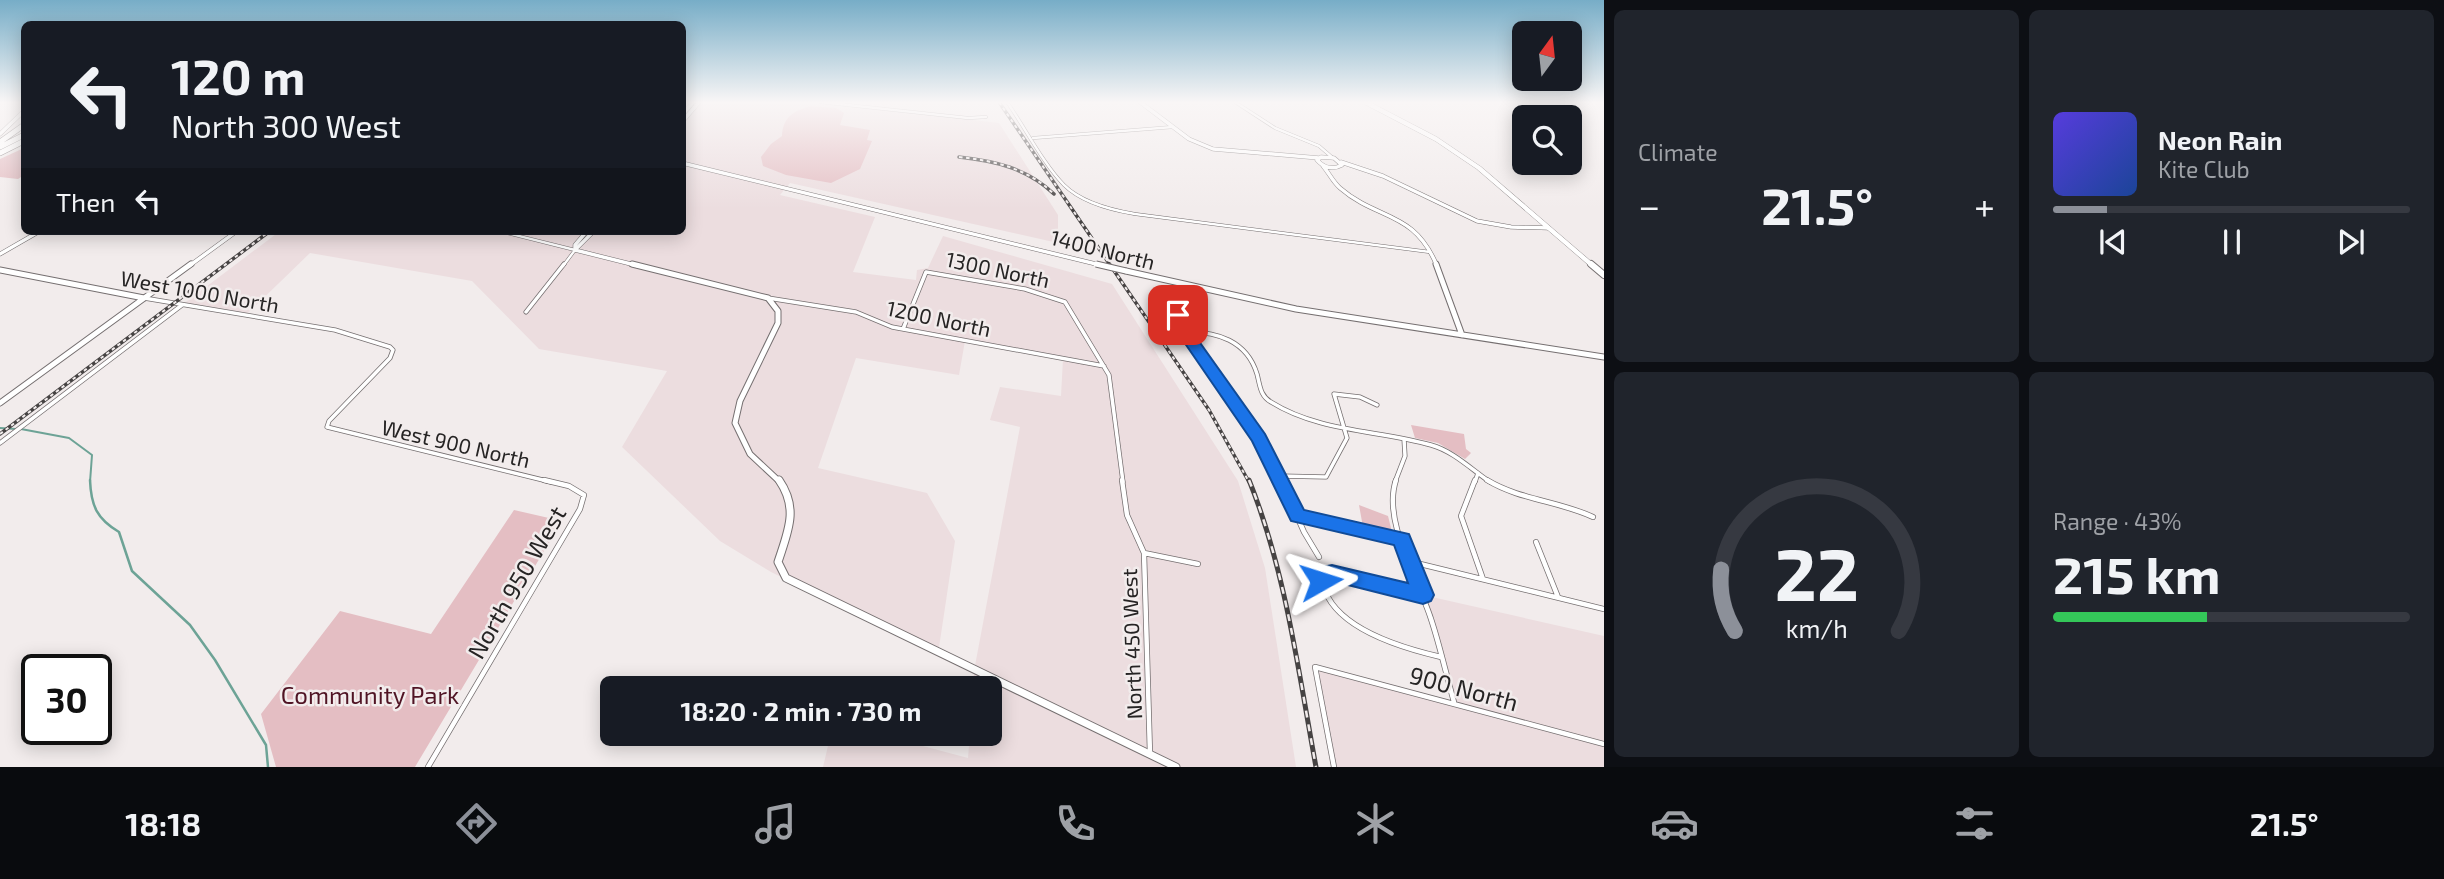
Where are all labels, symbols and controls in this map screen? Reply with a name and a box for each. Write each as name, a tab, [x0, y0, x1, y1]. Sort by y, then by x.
north arrow	[1512, 21, 1582, 91]
map controls	[1512, 21, 1582, 175]
text: 120 m	[171, 46, 305, 105]
icon: left	[56, 49, 147, 140]
button: search	[1512, 105, 1582, 175]
text: North 300 West	[171, 106, 401, 144]
text: Neon Rain	[2158, 124, 2282, 155]
text: Climate	[1638, 138, 1718, 166]
text: Kite Club	[2158, 155, 2250, 183]
text: 21.5°	[1761, 173, 1873, 235]
icon: left	[129, 182, 167, 220]
text: −	[1638, 182, 1660, 228]
text: +	[1974, 182, 1995, 228]
text: Then	[56, 186, 115, 217]
icon: previous	[2094, 223, 2132, 261]
icon: pause	[2213, 223, 2251, 261]
icon: next	[2332, 223, 2370, 261]
street label: 1400 North	[1048, 224, 1158, 274]
street label: 1300 North	[944, 246, 1052, 292]
street label: West 1000 North	[119, 265, 281, 317]
pin	[1148, 285, 1208, 345]
street label: 1200 North	[885, 295, 993, 341]
icon: arrive	[1159, 296, 1197, 334]
street label: West 900 North	[379, 414, 533, 472]
street label: North 950 West	[461, 501, 571, 663]
text: Range · 43%	[2053, 507, 2181, 535]
text: 22	[1774, 528, 1859, 616]
text: 215 km	[2053, 542, 2221, 604]
position arrow	[1284, 544, 1358, 618]
street label: North 450 West	[1116, 568, 1146, 720]
text: km/h	[1785, 612, 1848, 642]
speed limit sign: 30	[21, 654, 112, 745]
street label: 900 North	[1406, 660, 1522, 716]
park label: Community Park	[281, 680, 459, 709]
text: 18:20 · 2 min · 730 m	[681, 695, 921, 726]
icon: directions	[452, 799, 501, 848]
icon: music	[751, 799, 800, 848]
icon: phone	[1051, 799, 1100, 848]
icon: climate	[1351, 799, 1400, 848]
icon: car	[1650, 799, 1699, 848]
icon: filters	[1950, 799, 1999, 848]
text: 18:18	[125, 804, 201, 842]
text: 21.5°	[2250, 804, 2319, 842]

